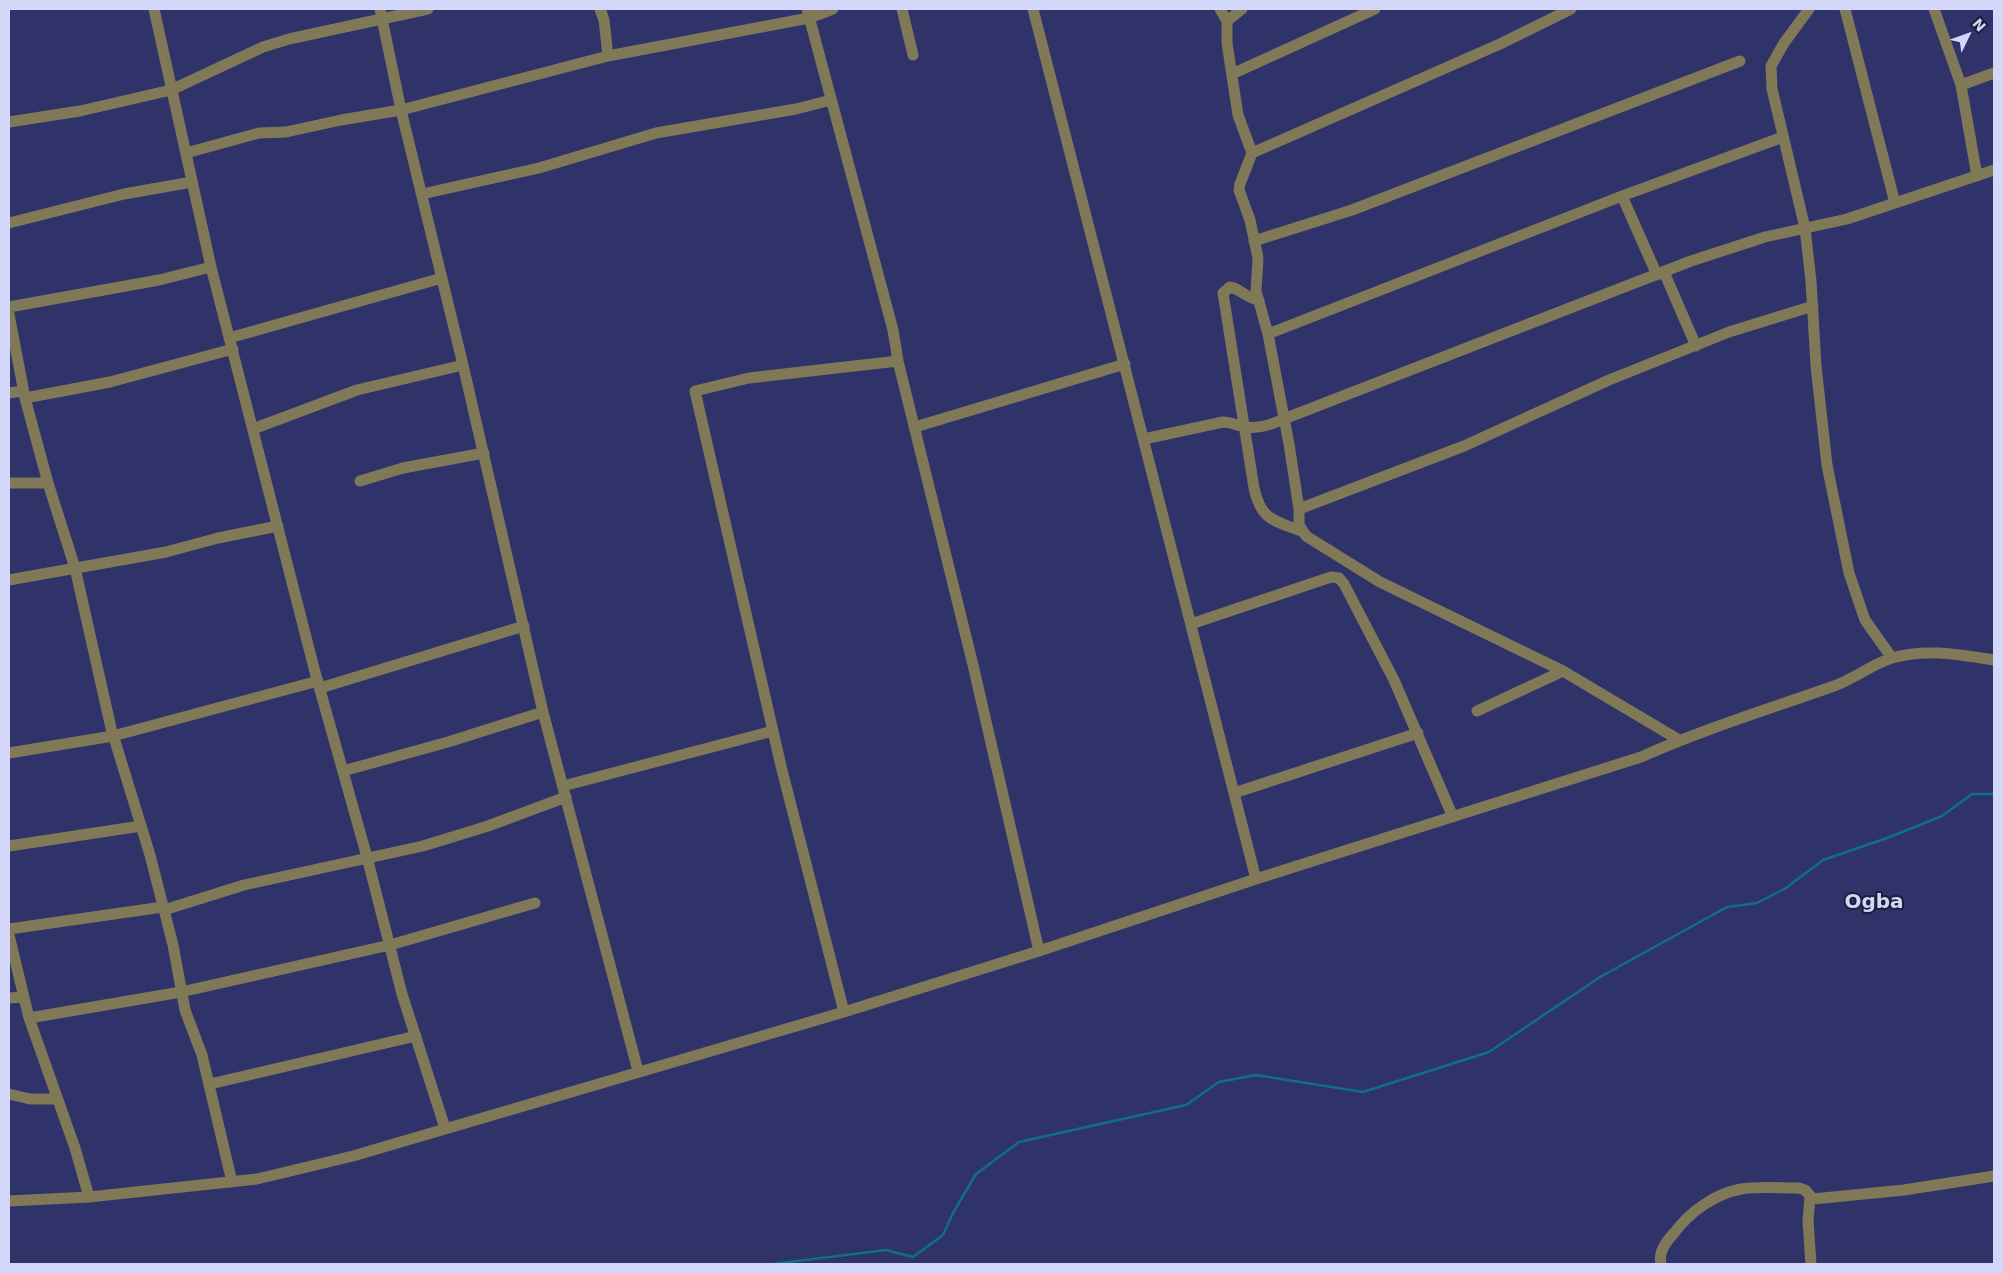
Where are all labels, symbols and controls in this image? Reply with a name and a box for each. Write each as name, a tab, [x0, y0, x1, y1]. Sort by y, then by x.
north arrow	[1943, 10, 1993, 60]
text: N	[1969, 15, 1989, 35]
district label: Ogba	[1844, 891, 1904, 915]

